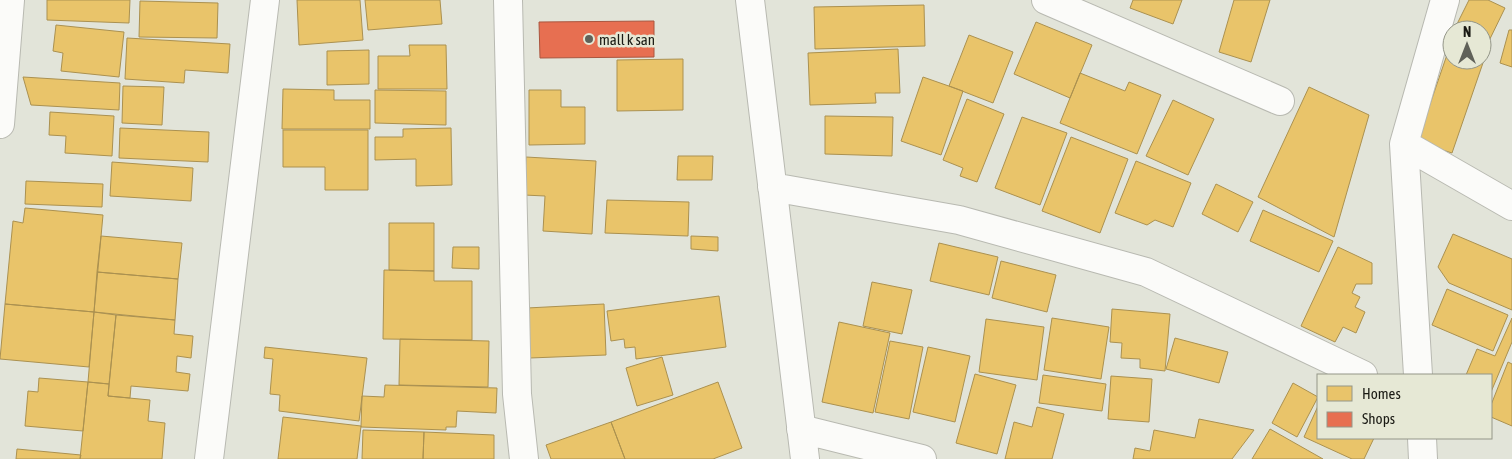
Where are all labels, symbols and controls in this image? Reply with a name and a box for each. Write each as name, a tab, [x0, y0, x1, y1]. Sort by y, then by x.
north arrow	[1442, 20, 1492, 70]
text: N	[1463, 24, 1471, 40]
place label: mall k san	[599, 31, 655, 48]
marker: mall k san	[583, 33, 595, 45]
legend	[1317, 374, 1492, 439]
text: Homes	[1362, 385, 1401, 402]
text: Shops	[1362, 410, 1395, 427]

